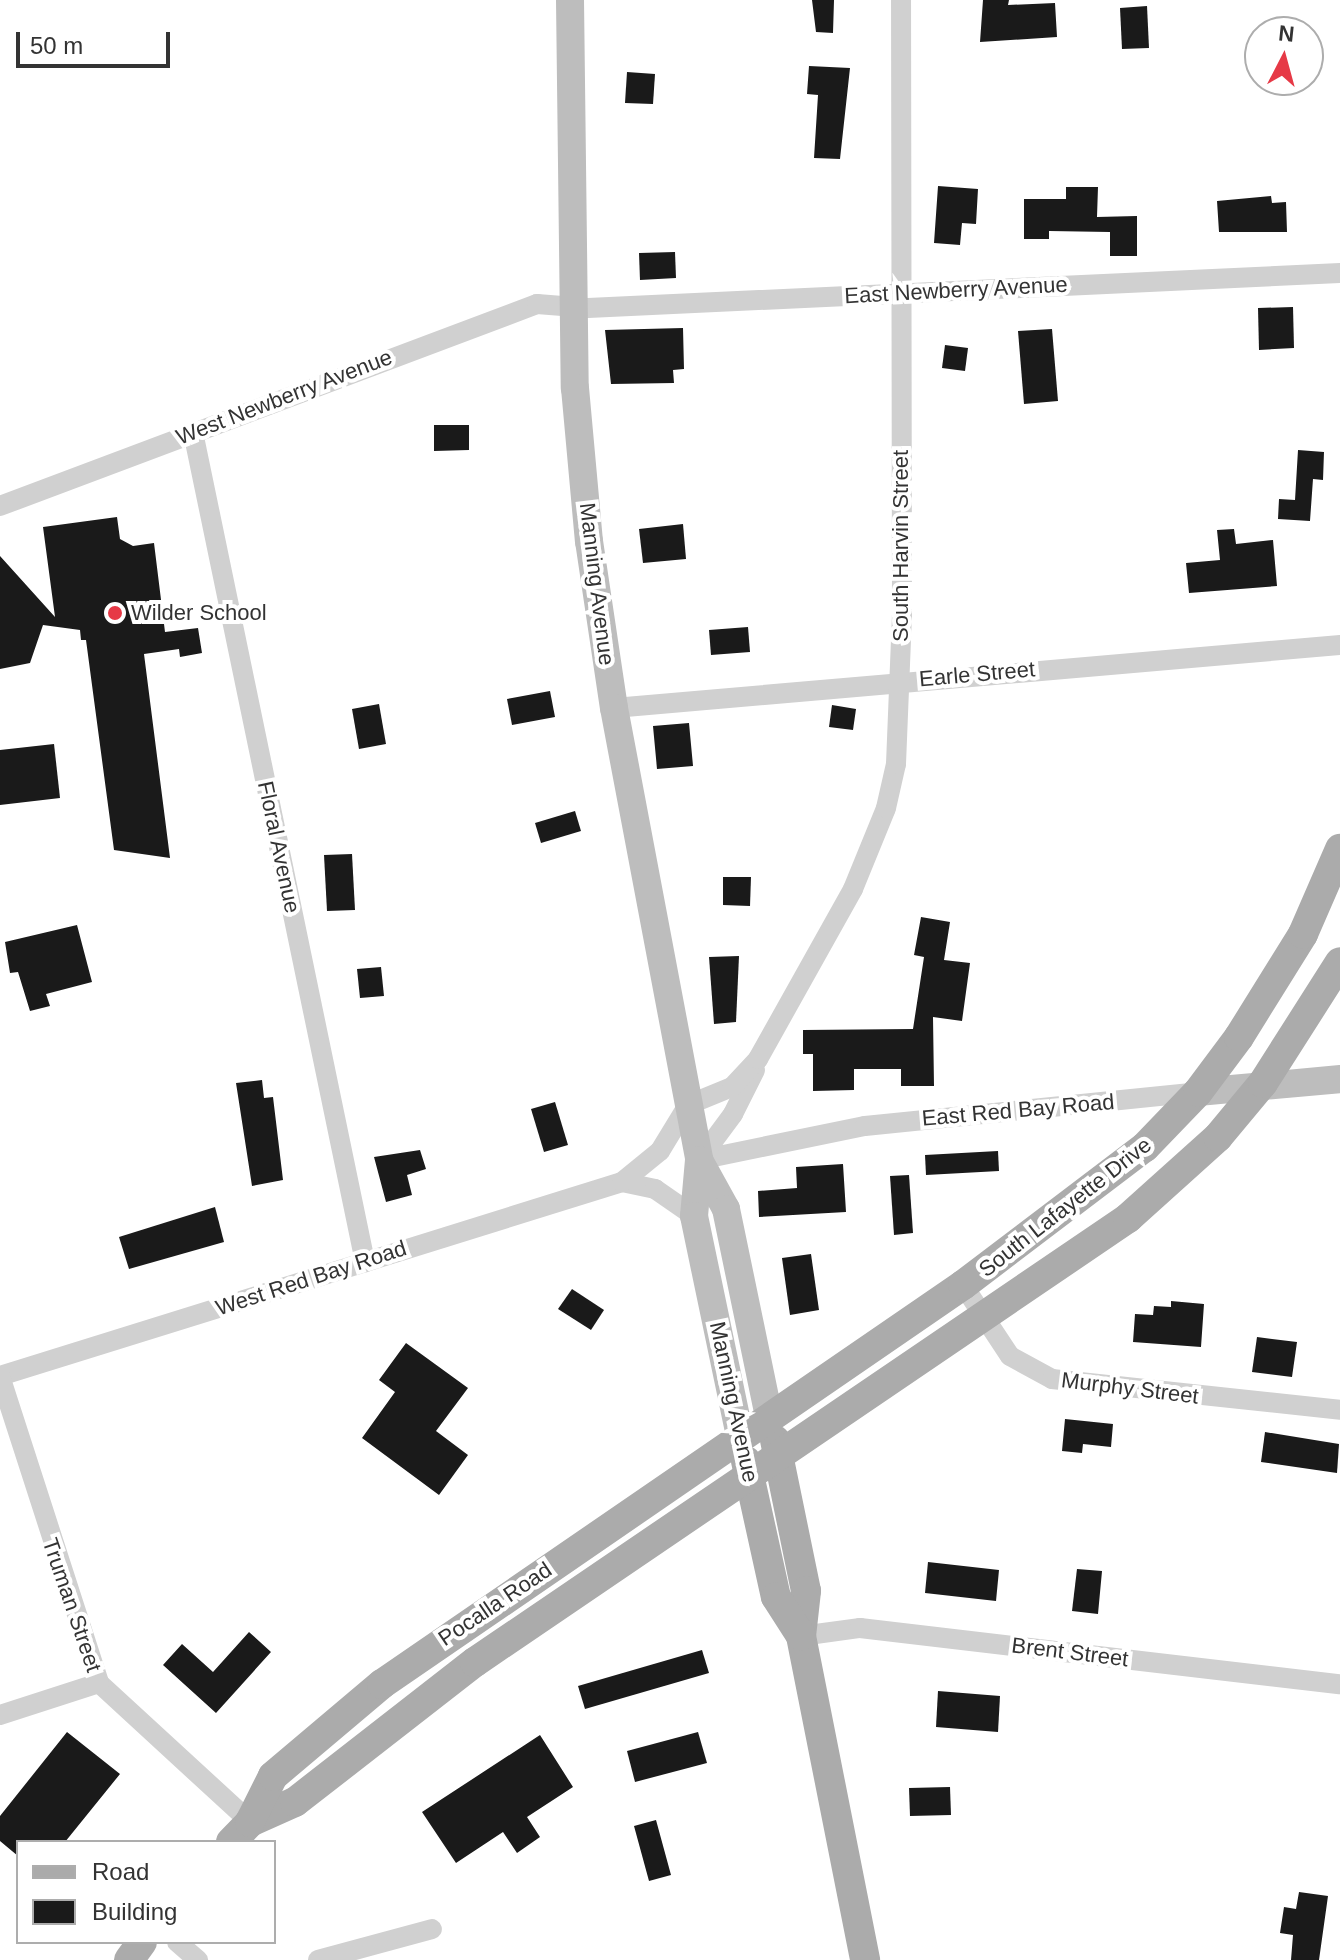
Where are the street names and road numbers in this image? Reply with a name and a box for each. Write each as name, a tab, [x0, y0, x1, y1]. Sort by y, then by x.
street label: East Newberry Avenue	[843, 271, 1069, 309]
street label: West Newberry Avenue	[172, 343, 396, 451]
street label: South Harvin Street	[888, 450, 914, 642]
street label: Manning Avenue	[574, 501, 620, 667]
street label: Earle Street	[918, 656, 1036, 692]
street label: Floral Avenue	[252, 778, 306, 916]
street label: East Red Bay Road	[921, 1088, 1115, 1132]
street label: South Lafayette Drive	[974, 1131, 1156, 1283]
street label: West Red Bay Road	[212, 1235, 410, 1321]
street label: Manning Avenue	[704, 1319, 764, 1485]
street label: Murphy Street	[1060, 1366, 1200, 1410]
street label: Truman Street	[37, 1535, 107, 1675]
street label: Pocalla Road	[433, 1556, 557, 1652]
street label: Brent Street	[1010, 1632, 1130, 1672]

